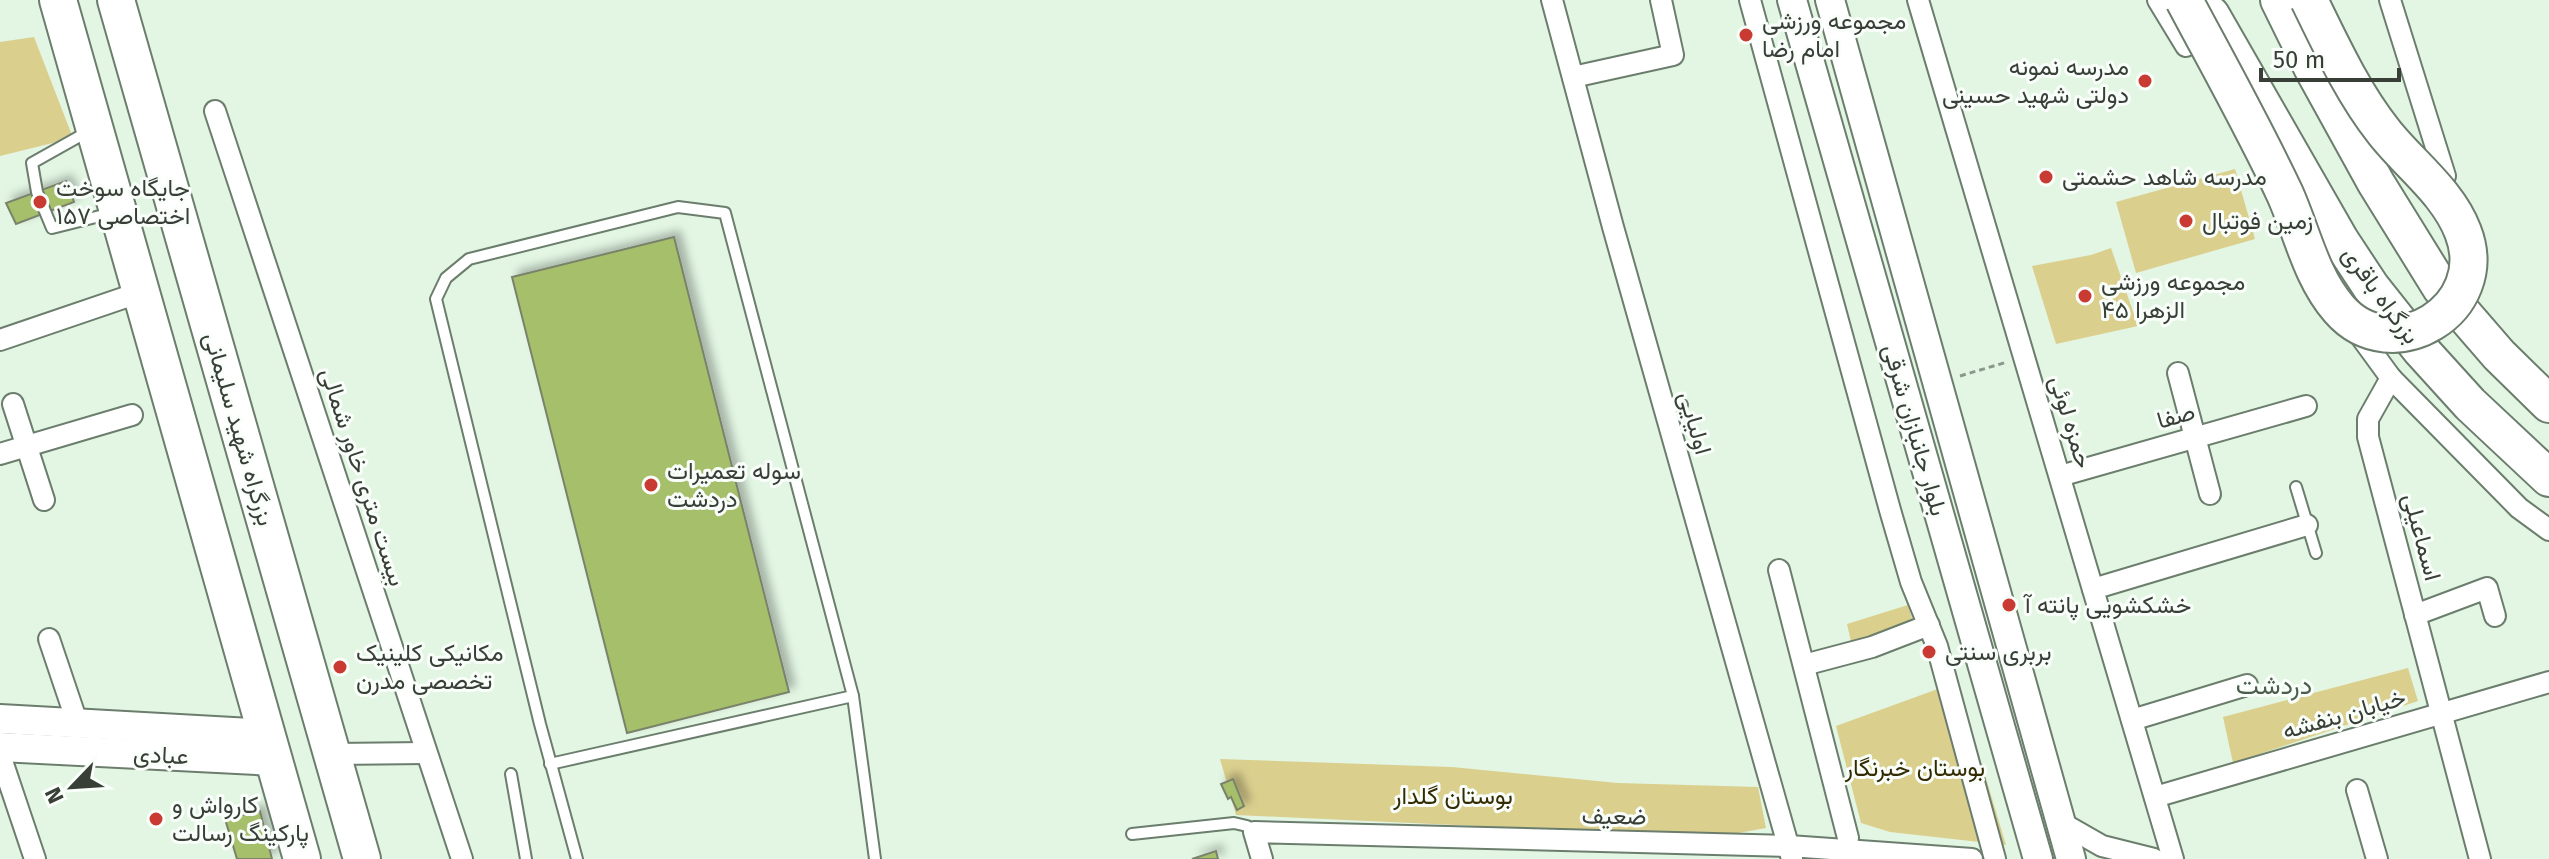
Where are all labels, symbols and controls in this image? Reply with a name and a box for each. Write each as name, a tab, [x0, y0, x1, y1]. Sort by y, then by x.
place label: مجموعه ورزشی امام رضا	[1762, 7, 1906, 65]
marker: مجموعه ورزشی امام رضا	[1737, 26, 1755, 44]
scale bar	[2261, 32, 2399, 82]
text: 50 m	[2273, 46, 2325, 74]
place label: مدرسه نمونه دولتی شهید حسینی	[1942, 53, 2129, 110]
marker: مدرسه نمونه دولتی شهید حسینی	[2136, 72, 2154, 90]
place label: مدرسه شاهد حشمتی	[2062, 163, 2267, 192]
marker: مدرسه شاهد حشمتی	[2037, 168, 2055, 186]
place label: جایگاه سوخت اختصاصی ۱۵۷	[56, 174, 190, 230]
marker: جایگاه سوخت اختصاصی ۱۵۷	[31, 193, 49, 211]
place label: زمین فوتبال	[2202, 207, 2313, 236]
marker: زمین فوتبال	[2177, 212, 2195, 230]
street label: بزرگراه باقری	[2335, 241, 2426, 350]
place label: مجموعه ورزشی الزهرا ۴۵	[2101, 268, 2245, 325]
marker: مجموعه ورزشی الزهرا ۴۵	[2076, 287, 2094, 305]
street label: بزرگراه شهید سلیمانی	[197, 329, 280, 529]
street label: بلوار جانبازان شرقی	[1876, 341, 1953, 519]
street label: بیست متری خاور شمالی	[314, 364, 412, 590]
street label: حمزه لوئی	[2043, 372, 2098, 472]
street label: اولیایی	[1672, 388, 1717, 458]
street label: صفا	[2154, 397, 2198, 435]
place label: سوله تعمیرات دردشت	[667, 457, 801, 514]
marker: سوله تعمیرات دردشت	[642, 476, 660, 494]
street label: اسماعیلی	[2397, 490, 2447, 584]
place label: خشکشویی پانته آ	[2023, 591, 2191, 621]
marker: خشکشویی پانته آ	[2000, 596, 2018, 614]
place label: بربری سنتی	[1945, 638, 2052, 667]
place label: مکانیکی کلینیک تخصصی مدرن	[356, 639, 503, 696]
marker: بربری سنتی	[1920, 643, 1938, 661]
marker: مکانیکی کلینیک تخصصی مدرن	[331, 658, 349, 676]
district label: دردشت	[2236, 670, 2312, 701]
street label: خیابان بنفشه	[2279, 683, 2409, 745]
street label: عبادی	[133, 740, 189, 770]
north arrow	[32, 747, 112, 827]
park label: بوستان خبرنگار	[1844, 754, 1985, 783]
park label: بوستان گلدار	[1392, 782, 1513, 811]
text: N	[39, 783, 70, 808]
place label: کارواش و پارکینگ رسالت	[172, 791, 309, 849]
street label: ضعیف	[1581, 801, 1647, 831]
marker: کارواش و پارکینگ رسالت	[147, 810, 165, 828]

